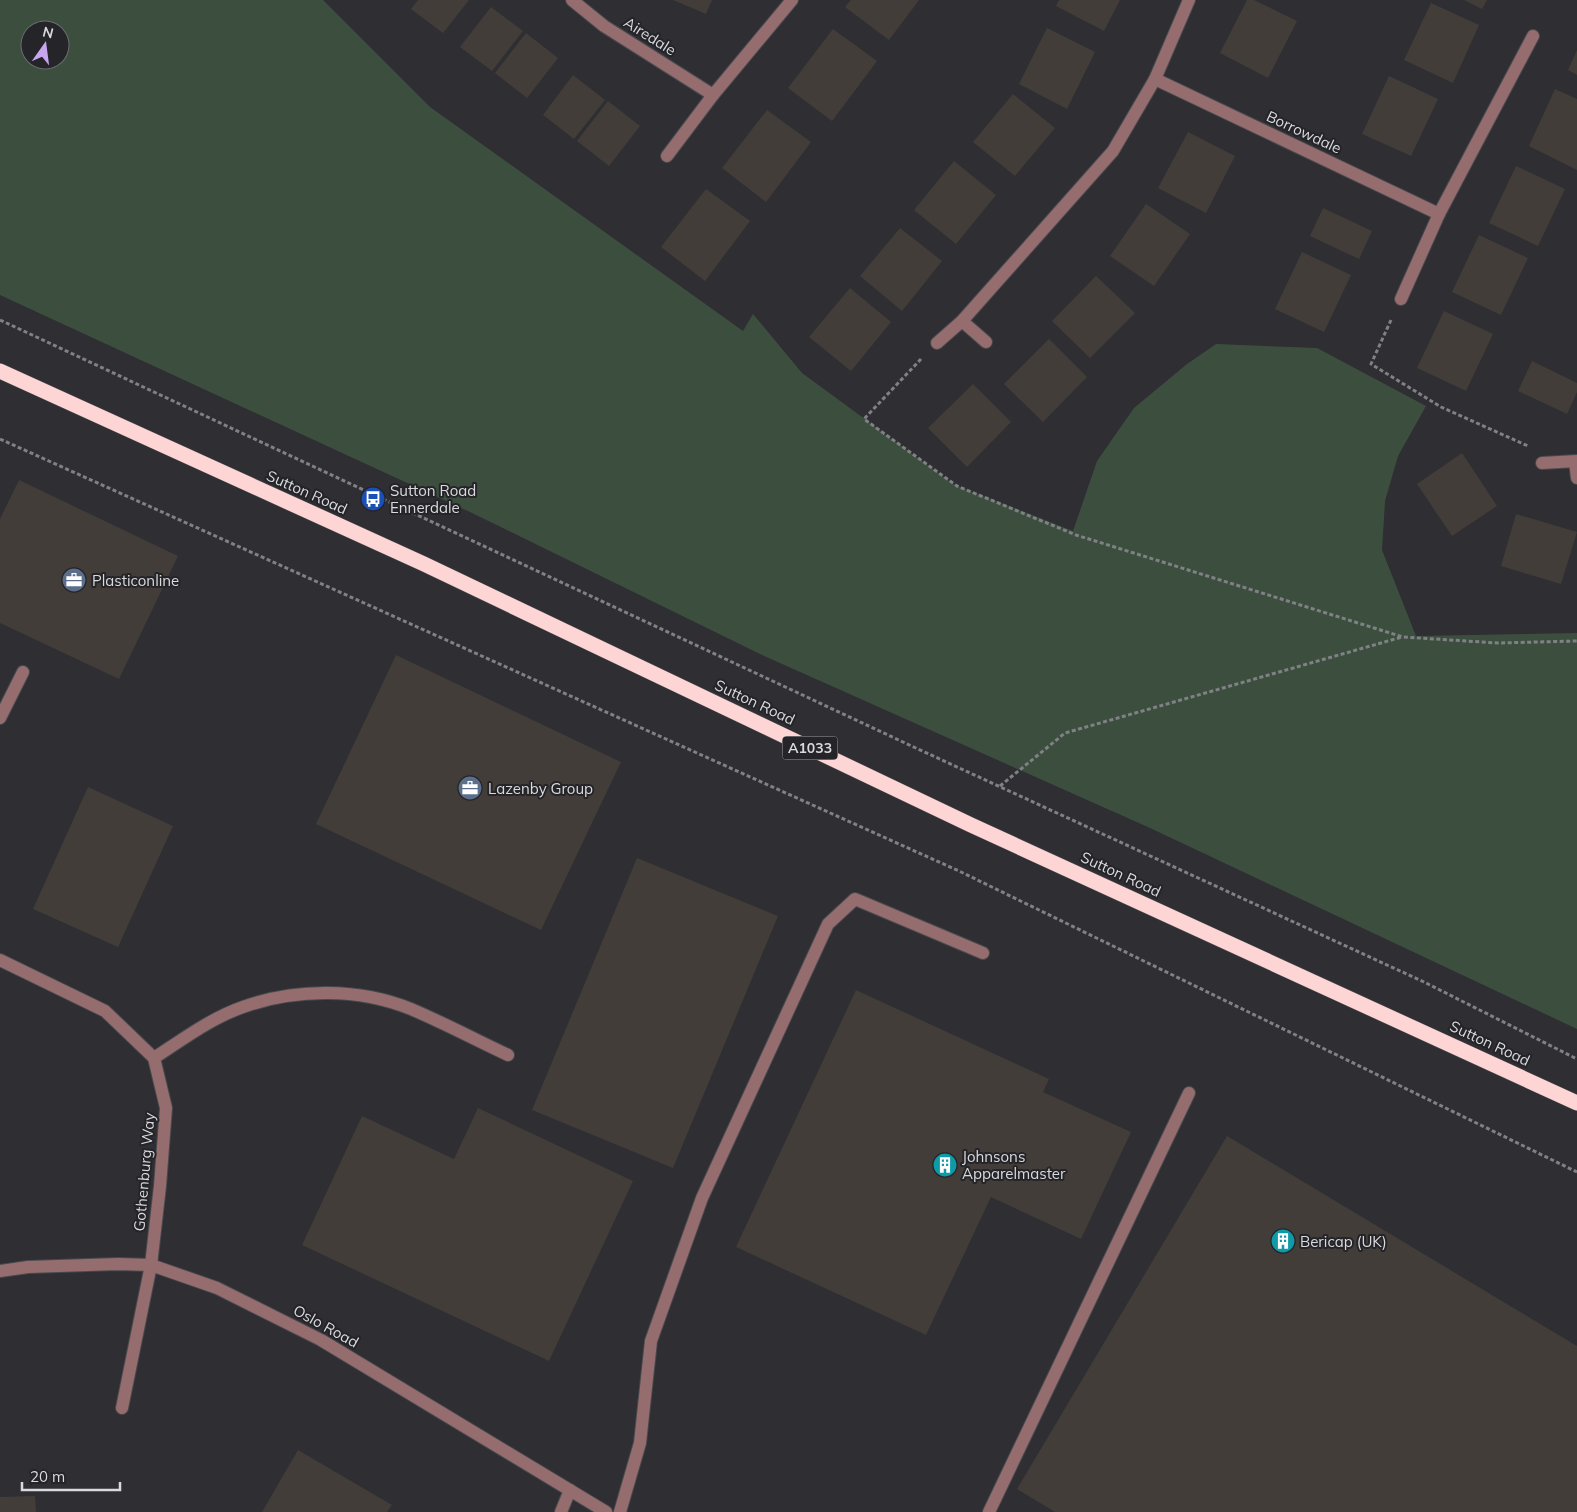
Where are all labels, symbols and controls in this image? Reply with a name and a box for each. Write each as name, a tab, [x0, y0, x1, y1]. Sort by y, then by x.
street label: Airedale	[620, 13, 680, 59]
north arrow	[20, 20, 70, 70]
text: N	[41, 22, 55, 42]
street label: Borrowdale	[1263, 106, 1345, 158]
street label: Sutton Road	[264, 466, 350, 518]
place label: Sutton Road Ennerdale	[390, 481, 476, 517]
bus stop icon: Sutton Road Ennerdale	[360, 486, 386, 512]
office icon: Plasticonline	[61, 567, 87, 593]
place label: Plasticonline	[92, 571, 179, 590]
street label: Sutton Road	[712, 675, 798, 729]
road number: A1033	[782, 736, 838, 760]
office icon: Lazenby Group	[457, 775, 483, 801]
place label: Lazenby Group	[488, 779, 593, 798]
street label: Sutton Road	[1078, 847, 1164, 901]
street label: Sutton Road	[1447, 1016, 1533, 1070]
street label: Gothenburg Way	[129, 1112, 159, 1232]
place label: Johnsons Apparelmaster	[962, 1147, 1066, 1183]
building icon: Johnsons Apparelmaster	[932, 1152, 958, 1178]
building icon: Bericap (UK)	[1270, 1228, 1296, 1254]
place label: Bericap (UK)	[1300, 1232, 1387, 1251]
street label: Oslo Road	[290, 1300, 362, 1352]
scale bar	[22, 1460, 120, 1492]
text: 20 m	[30, 1467, 65, 1486]

